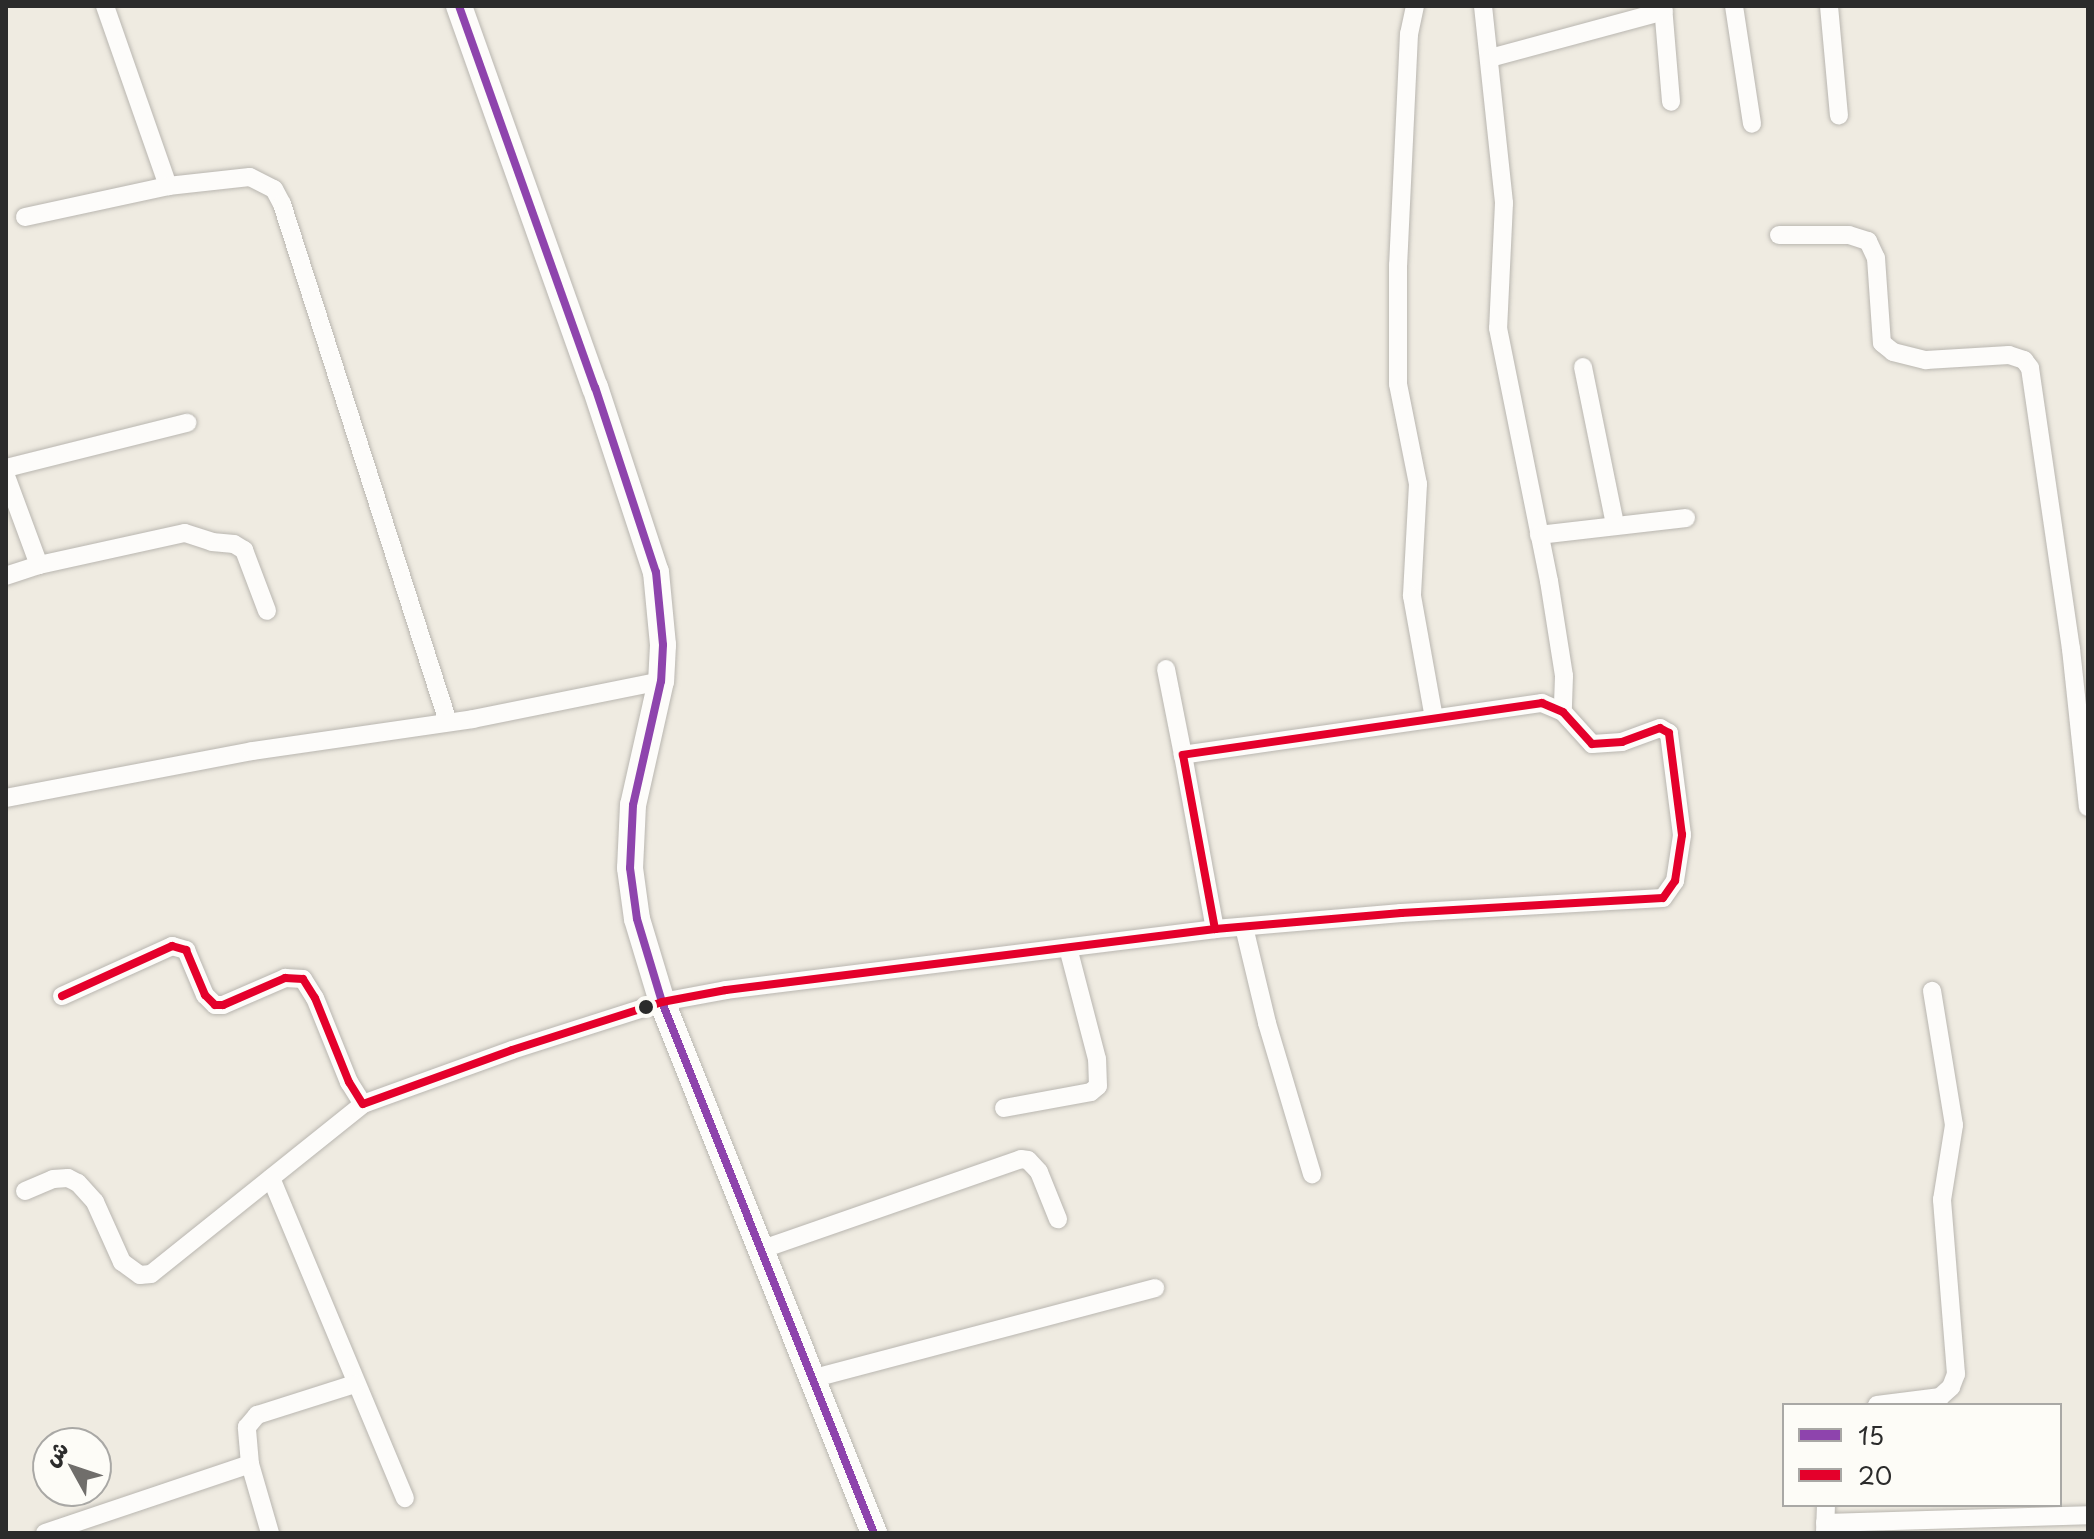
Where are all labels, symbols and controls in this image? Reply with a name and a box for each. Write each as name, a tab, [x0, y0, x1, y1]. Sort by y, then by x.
unlabelled marker	[638, 999, 654, 1015]
legend	[1782, 1403, 2062, 1507]
text: 15	[1858, 1417, 1884, 1453]
north arrow	[32, 1427, 112, 1507]
text: ش	[34, 1433, 75, 1472]
text: 20	[1858, 1457, 1892, 1493]

